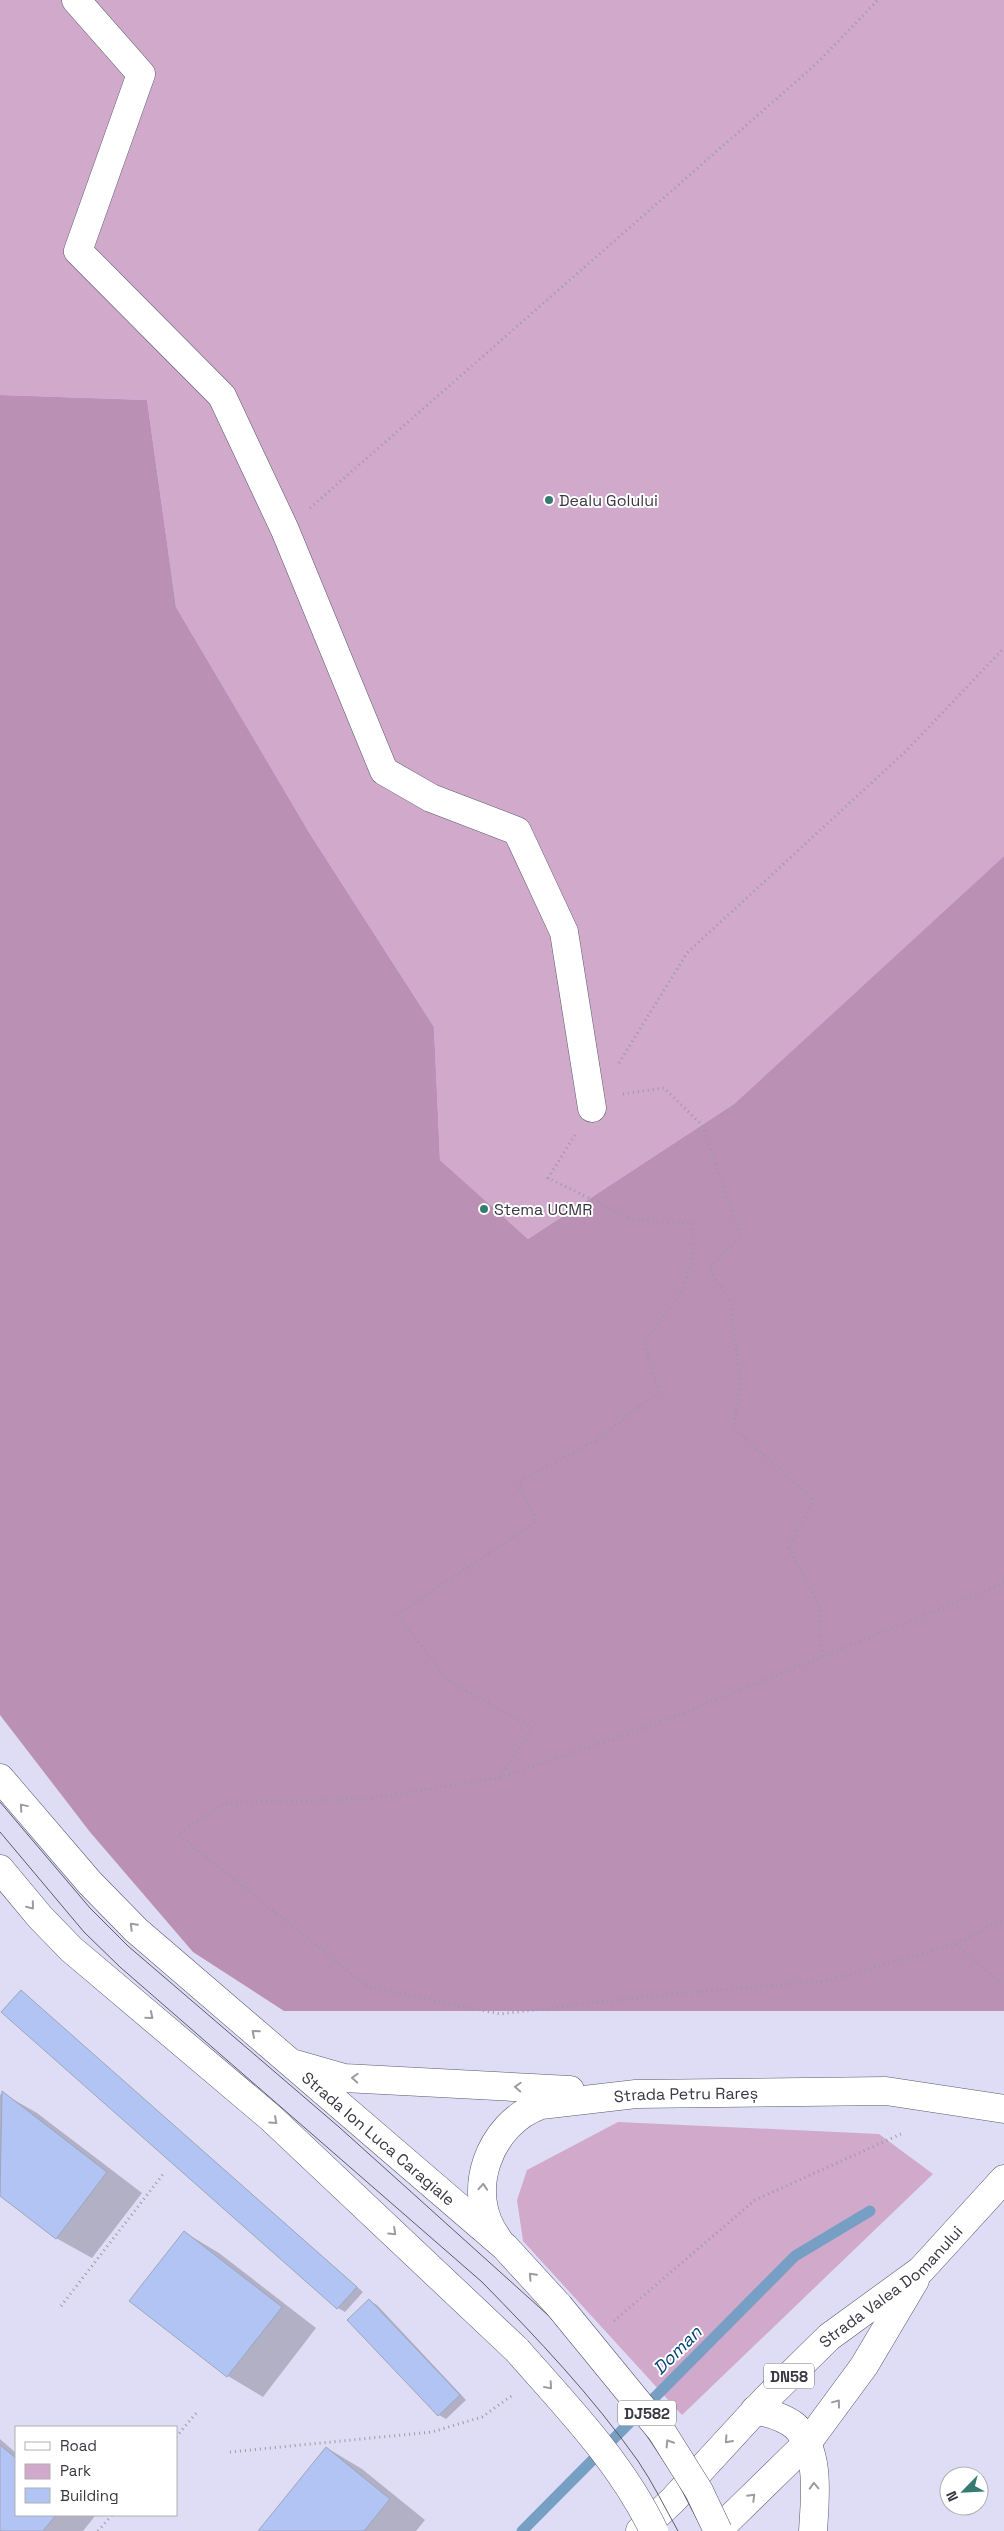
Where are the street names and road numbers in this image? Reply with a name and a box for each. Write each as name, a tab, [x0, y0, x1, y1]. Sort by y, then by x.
street label: Strada Ion Luca Caragiale	[298, 2067, 460, 2210]
street label: Strada Petru Rareș	[613, 2082, 758, 2107]
street label: Strada Valea Domanului	[814, 2221, 967, 2352]
road number: DN58	[764, 2364, 814, 2388]
road number: DJ582	[618, 2400, 676, 2426]

